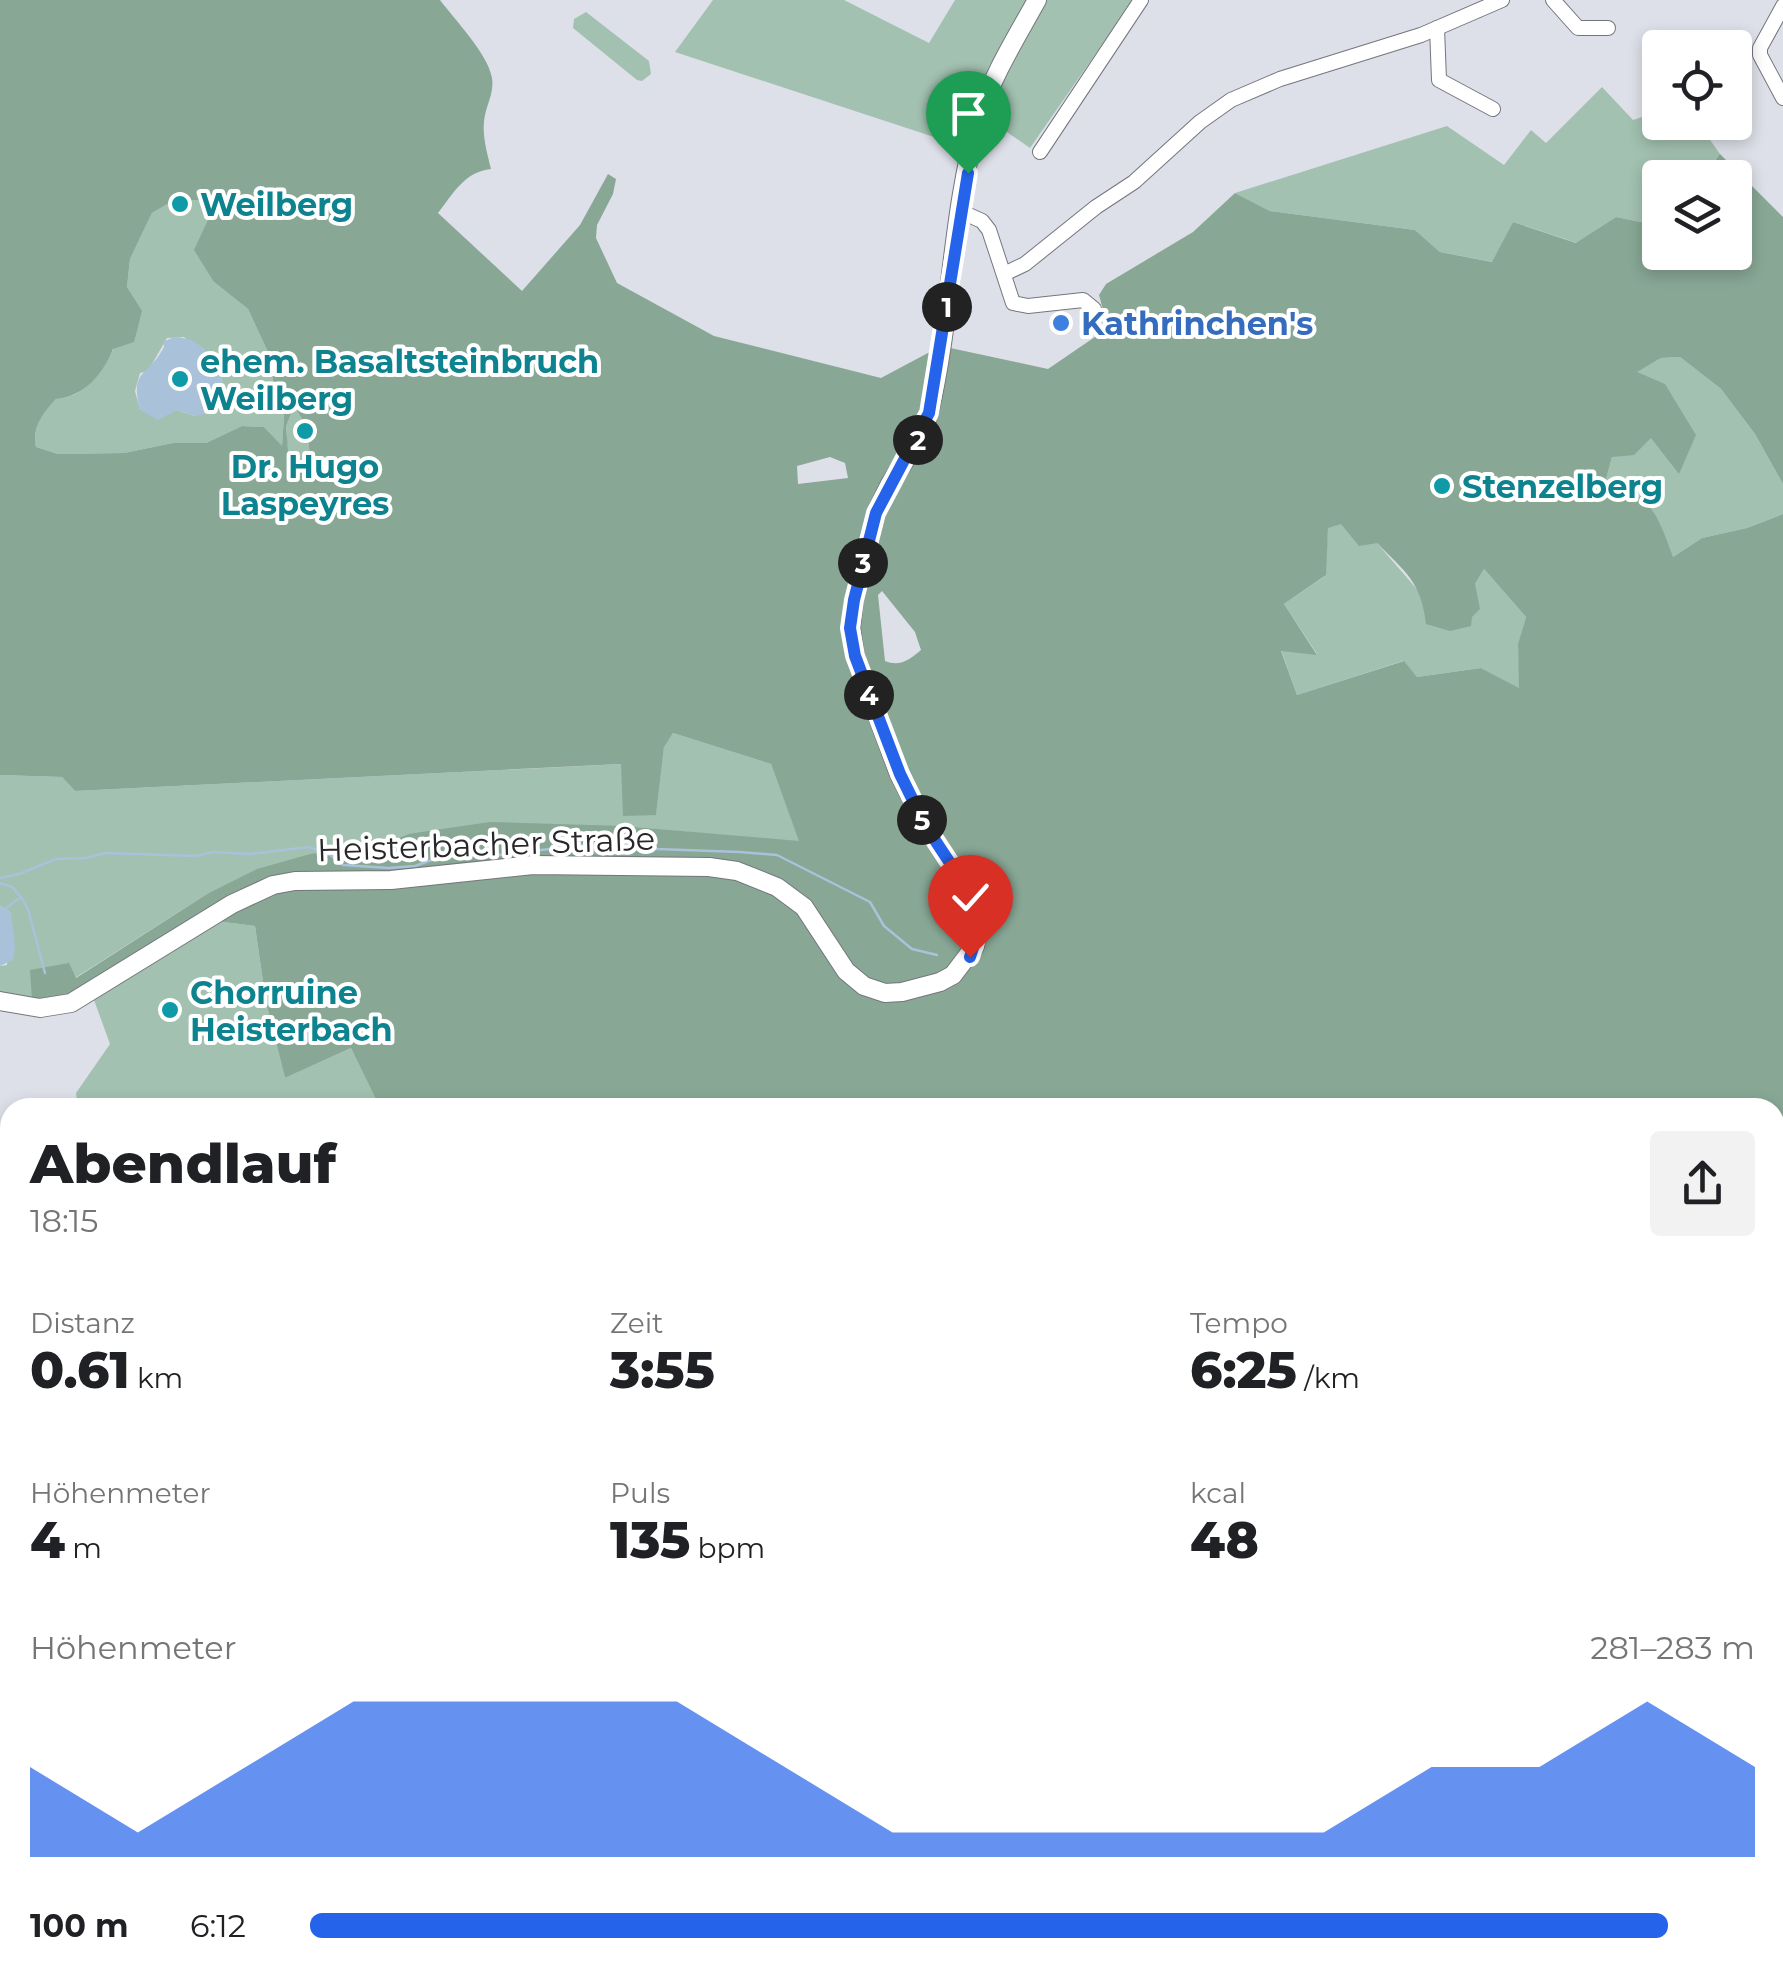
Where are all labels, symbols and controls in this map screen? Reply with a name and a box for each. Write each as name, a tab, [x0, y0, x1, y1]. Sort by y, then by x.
map controls	[1642, 30, 1752, 270]
button: locate	[1642, 30, 1752, 140]
pin	[926, 71, 1011, 174]
icon: arrive	[941, 86, 996, 141]
button: layers	[1642, 160, 1752, 270]
place label: Weilberg	[200, 185, 353, 224]
marker: Weilberg	[169, 193, 191, 215]
pin: 1	[922, 282, 972, 332]
text: 1	[942, 290, 952, 324]
place label: Kathrinchen's	[1081, 304, 1313, 343]
marker: Kathrinchen's	[1050, 312, 1072, 334]
place label: ehem. Basaltsteinbruch Weilberg	[200, 342, 599, 418]
marker: ehem. Basaltsteinbruch Weilberg	[169, 368, 191, 390]
pin: 2	[893, 415, 943, 465]
marker: Dr. Hugo Laspeyres	[294, 420, 316, 442]
text: 2	[910, 423, 926, 457]
place label: Dr. Hugo Laspeyres	[221, 447, 389, 523]
place label: Stenzelberg	[1462, 467, 1663, 506]
marker: Stenzelberg	[1431, 475, 1453, 497]
pin: 3	[838, 538, 888, 588]
text: 3	[855, 546, 871, 580]
pin: 4	[844, 670, 894, 720]
text: 4	[859, 678, 879, 712]
pin: 5	[897, 795, 947, 845]
text: 5	[914, 803, 930, 837]
street label: Heisterbacher Straße	[316, 819, 656, 869]
pin	[928, 855, 1013, 958]
icon: check	[943, 870, 998, 925]
place label: Chorruine Heisterbach	[190, 973, 393, 1049]
marker: Chorruine Heisterbach	[159, 999, 181, 1021]
text: Abendlauf	[30, 1130, 336, 1197]
button: share	[1650, 1131, 1755, 1236]
text: 18:15	[30, 1201, 98, 1240]
text: Distanz	[30, 1306, 135, 1340]
text: Zeit	[610, 1306, 663, 1340]
text: Tempo	[1190, 1306, 1288, 1340]
text: 0.61	[30, 1340, 130, 1401]
text: 3:55	[610, 1340, 715, 1401]
text: 6:25	[1190, 1340, 1297, 1401]
text: km	[130, 1361, 183, 1395]
text: /km	[1297, 1361, 1360, 1395]
text: Höhenmeter	[30, 1476, 211, 1510]
text: Puls	[610, 1476, 670, 1510]
text: kcal	[1190, 1476, 1246, 1510]
text: 4	[30, 1510, 65, 1571]
text: 135	[610, 1510, 690, 1571]
text: 48	[1190, 1510, 1259, 1571]
text: m	[65, 1531, 102, 1565]
text: bpm	[690, 1531, 765, 1565]
text: Höhenmeter	[30, 1628, 237, 1667]
text: 281–283 m	[1590, 1628, 1755, 1667]
text: 100 m	[30, 1906, 129, 1945]
text: 6:12	[190, 1906, 246, 1945]

